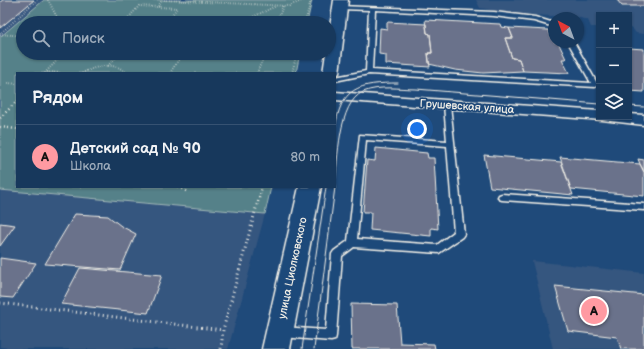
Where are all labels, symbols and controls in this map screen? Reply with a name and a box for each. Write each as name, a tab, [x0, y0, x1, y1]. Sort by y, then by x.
north arrow	[548, 12, 584, 48]
map controls	[596, 12, 632, 120]
button: +	[596, 12, 632, 48]
search box	[16, 16, 336, 60]
icon: search	[30, 27, 52, 49]
text: Поиск	[62, 29, 105, 48]
button: −	[596, 48, 632, 84]
button: layers	[596, 84, 632, 120]
text: Рядом	[32, 88, 83, 108]
street label: Грушевская улица	[419, 97, 515, 116]
your location	[407, 119, 427, 139]
text: Детский сад № 90	[70, 139, 201, 158]
text: A	[41, 149, 49, 165]
text: 80 m	[291, 149, 320, 165]
text: Школа	[70, 158, 111, 174]
street label: улица Циолковского	[275, 216, 310, 320]
pin: A	[581, 296, 607, 326]

